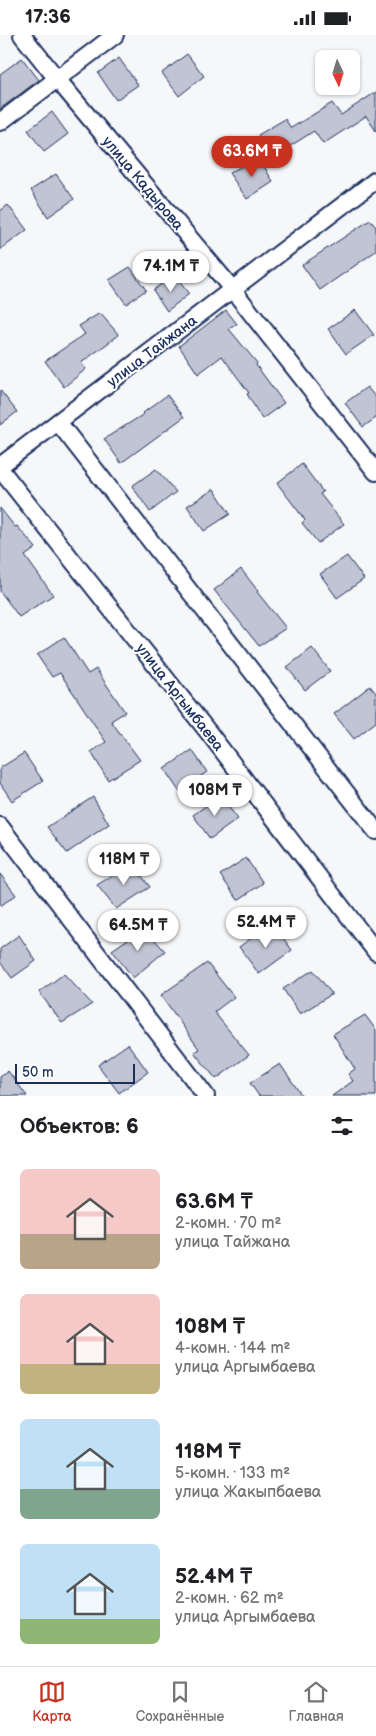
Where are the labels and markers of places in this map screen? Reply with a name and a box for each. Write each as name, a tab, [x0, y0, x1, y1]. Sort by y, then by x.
pin: 63.6M ₸	[206, 135, 298, 178]
pin: 74.1M ₸	[125, 251, 217, 293]
pin: 108M ₸	[174, 775, 256, 817]
pin: 118M ₸	[83, 843, 165, 886]
pin: 52.4M ₸	[220, 907, 312, 949]
pin: 64.5M ₸	[92, 909, 184, 952]

